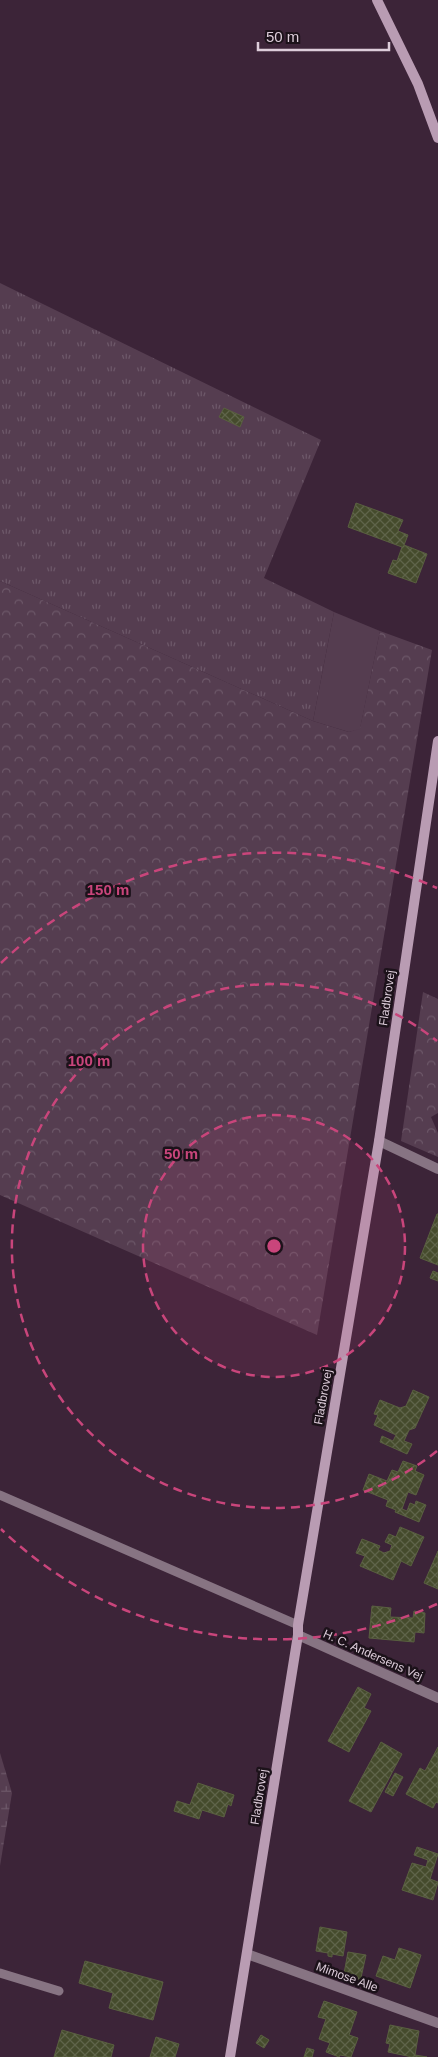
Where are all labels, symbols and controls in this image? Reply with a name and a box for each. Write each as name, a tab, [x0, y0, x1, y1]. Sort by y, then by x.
scale bar	[258, 20, 389, 52]
text: 50 m	[266, 28, 299, 45]
text: 150 m	[87, 881, 129, 898]
street label: Fladbrovej	[376, 969, 398, 1027]
text: 100 m	[68, 1052, 110, 1069]
text: 50 m	[164, 1145, 198, 1162]
centre of rings	[265, 1237, 283, 1255]
street label: Fladbrovej	[311, 1368, 335, 1426]
street label: H. C. Andersens Vej	[321, 1627, 425, 1683]
street label: Fladbrovej	[248, 1768, 270, 1826]
street label: Mimose Alle	[314, 1959, 380, 1995]

